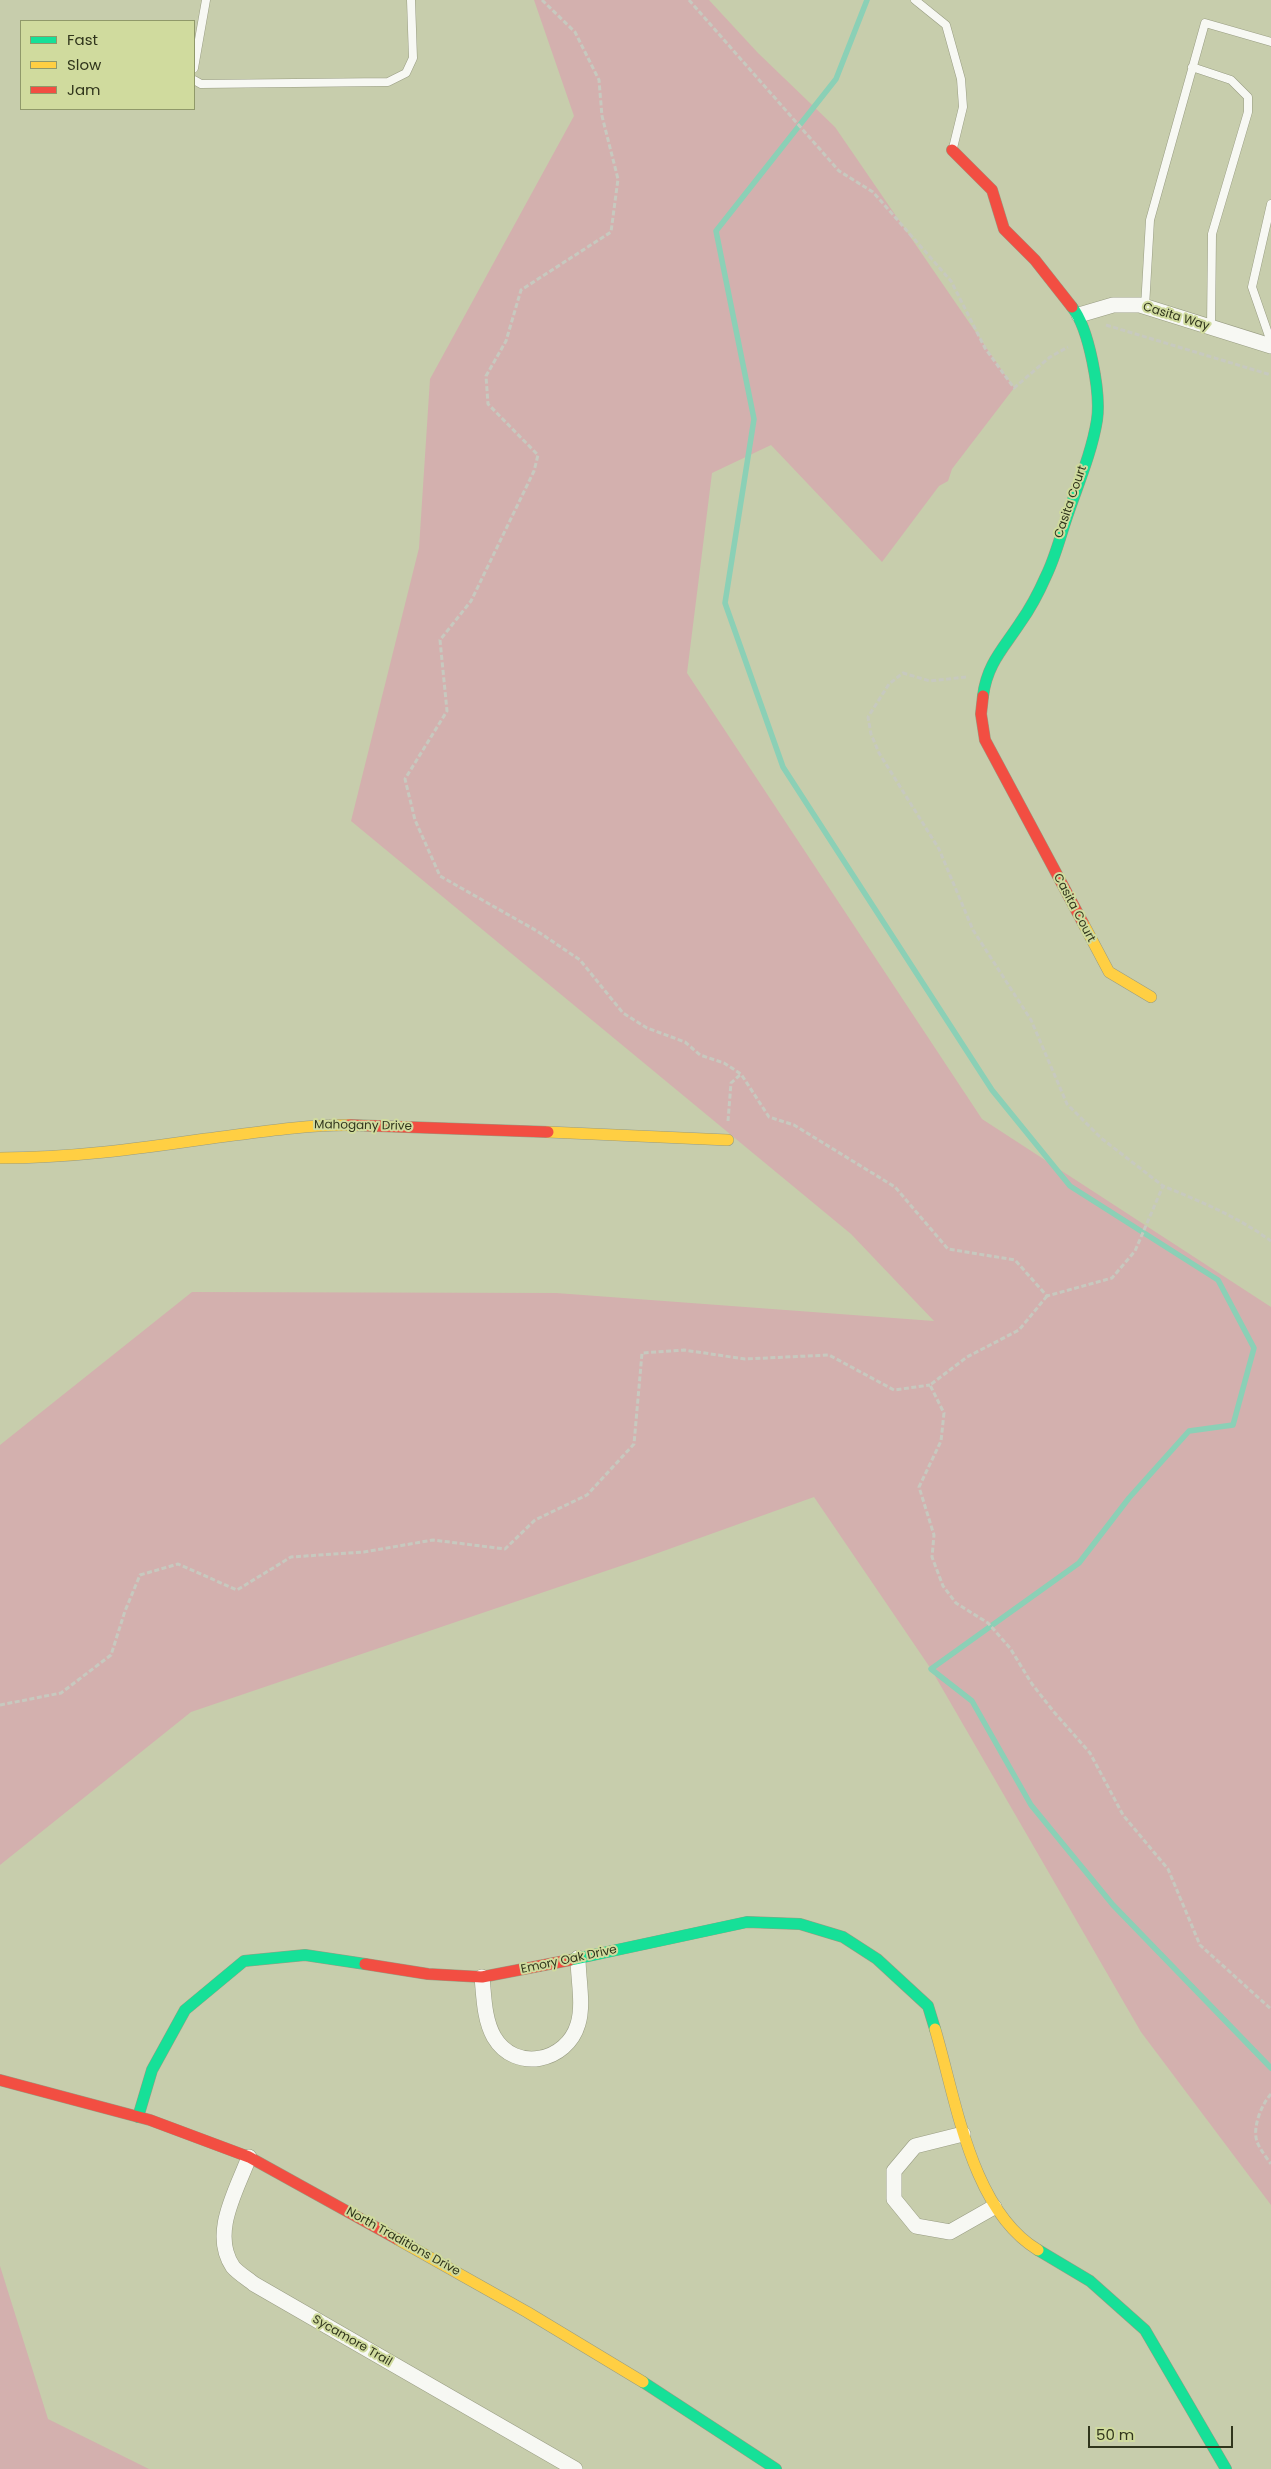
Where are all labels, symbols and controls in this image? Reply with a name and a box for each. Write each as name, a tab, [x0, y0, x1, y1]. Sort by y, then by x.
legend	[20, 20, 195, 110]
text: Fast	[67, 29, 98, 50]
text: Slow	[67, 54, 101, 75]
text: Jam	[67, 79, 101, 100]
street label: Casita Way	[1141, 300, 1211, 334]
street label: Casita Court	[1052, 464, 1090, 540]
street label: Casita Court	[1050, 871, 1098, 945]
street label: Mahogany Drive	[314, 1118, 412, 1134]
street label: Emory Oak Drive	[520, 1943, 618, 1977]
street label: North Traditions Drive	[343, 2205, 463, 2279]
street label: Sycamore Trail	[310, 2312, 394, 2370]
scale bar	[1091, 2416, 1236, 2448]
text: 50 m	[1096, 2424, 1134, 2445]

